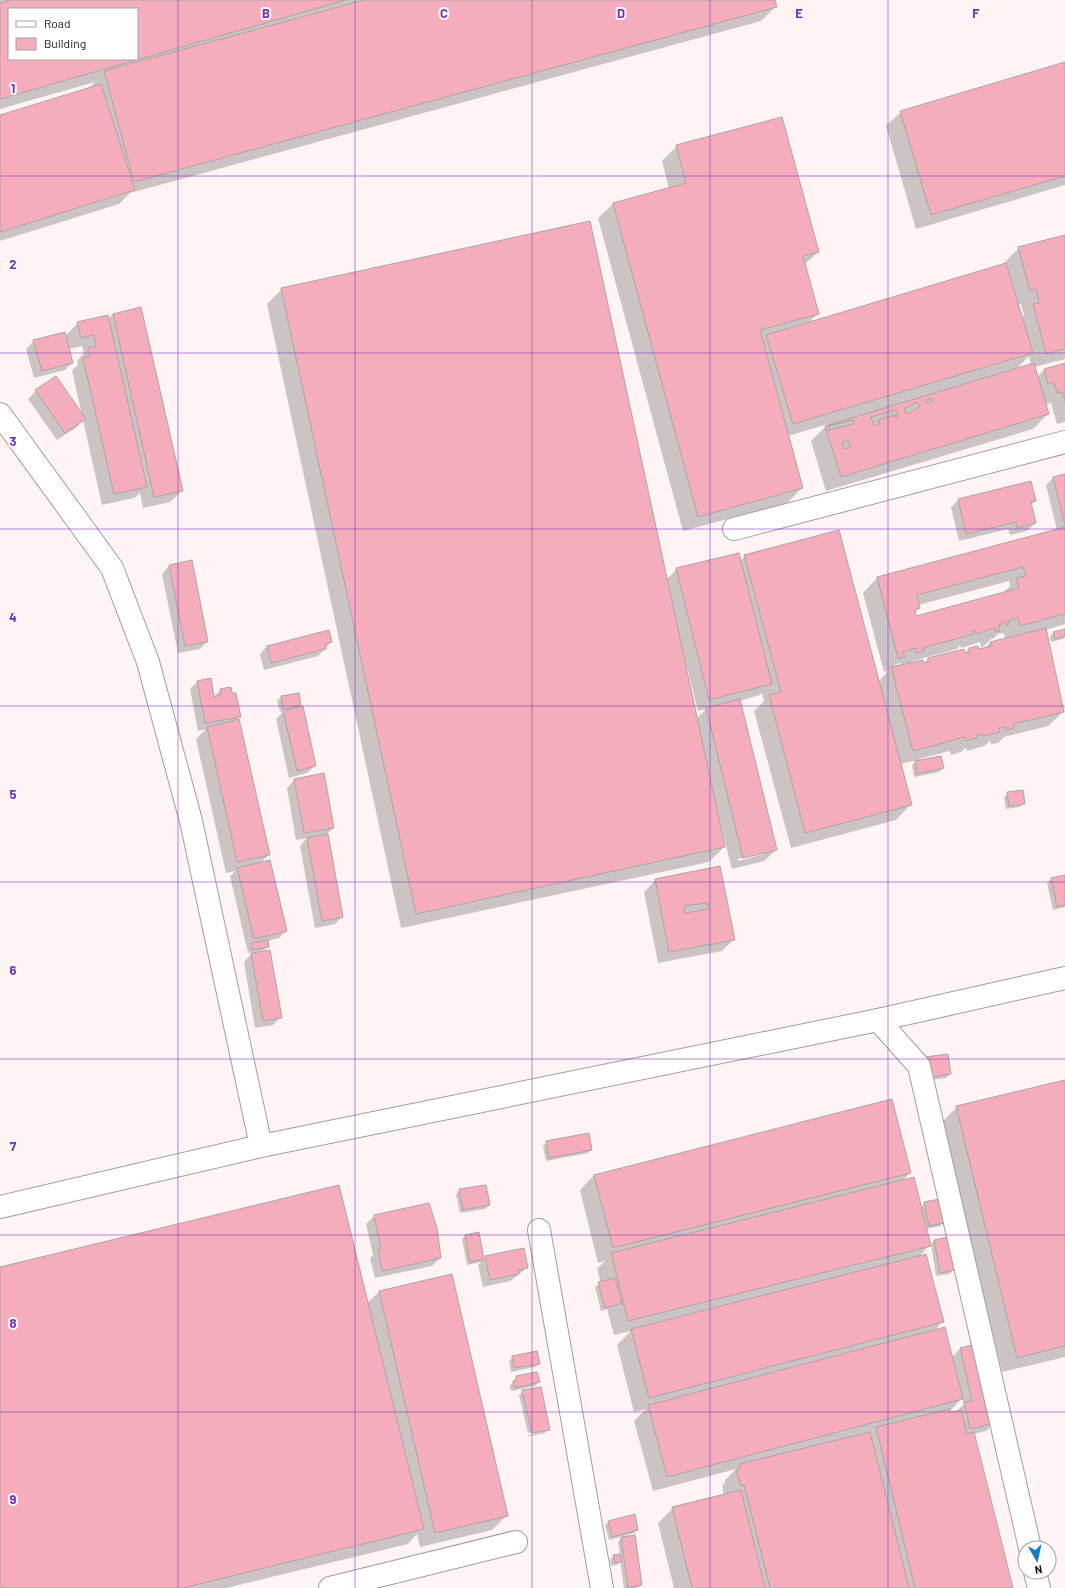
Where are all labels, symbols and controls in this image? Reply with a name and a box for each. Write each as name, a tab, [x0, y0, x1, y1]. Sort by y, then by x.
text: B	[262, 5, 270, 21]
text: C	[440, 5, 448, 21]
text: D	[617, 5, 625, 21]
text: E	[795, 5, 803, 21]
text: F	[972, 5, 980, 21]
legend	[8, 8, 138, 60]
text: Road	[44, 16, 71, 30]
text: Building	[44, 36, 86, 50]
text: 1	[11, 80, 15, 96]
text: 2	[9, 256, 17, 272]
text: 3	[9, 433, 17, 449]
text: 4	[9, 609, 17, 625]
text: 5	[9, 786, 17, 802]
text: 6	[10, 962, 17, 978]
text: 7	[10, 1138, 17, 1154]
text: 8	[9, 1315, 17, 1331]
text: 9	[10, 1491, 17, 1507]
north arrow	[1017, 1540, 1057, 1580]
text: N	[1034, 1563, 1043, 1577]

